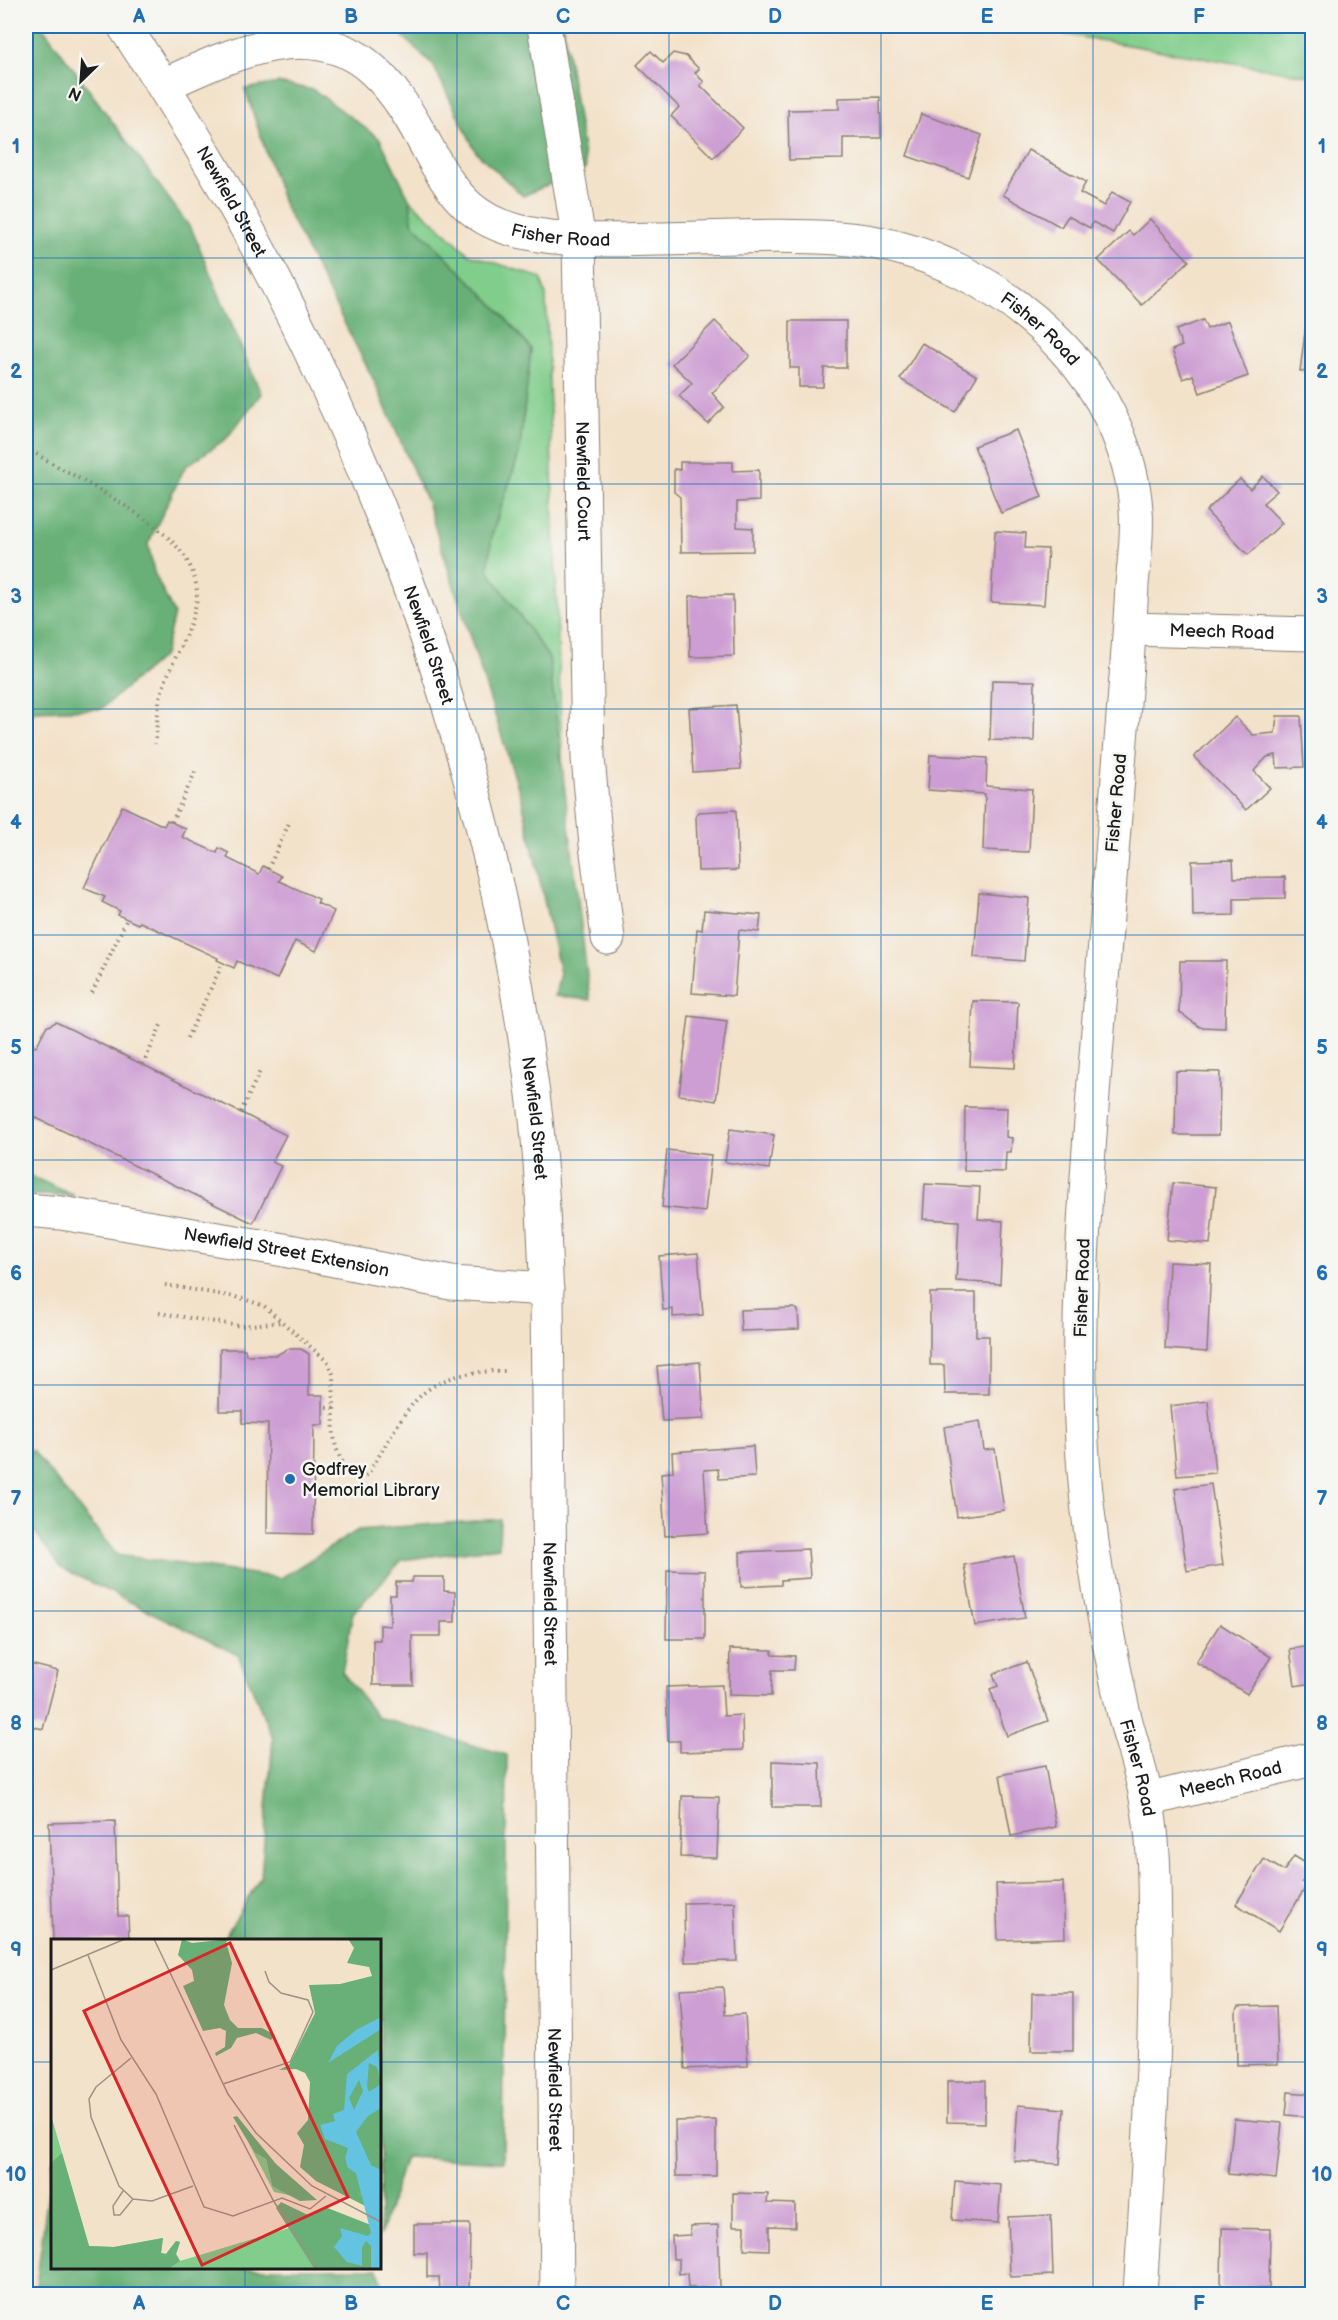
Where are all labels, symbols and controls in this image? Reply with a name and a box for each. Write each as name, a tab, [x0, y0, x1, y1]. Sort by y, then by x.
text: A	[132, 5, 146, 29]
text: B	[344, 5, 358, 29]
text: C	[556, 5, 570, 29]
text: D	[768, 5, 782, 29]
text: E	[981, 5, 994, 29]
text: F	[1193, 5, 1205, 29]
north arrow	[51, 51, 111, 111]
text: N	[66, 82, 85, 104]
text: 1	[12, 135, 20, 159]
text: 1	[1318, 135, 1326, 159]
street label: Newfield Street	[192, 143, 271, 261]
street label: Fisher Road	[509, 220, 610, 251]
street label: Fisher Road	[996, 288, 1084, 370]
text: 2	[10, 360, 22, 384]
text: 2	[1316, 360, 1328, 384]
street label: Newfield Court	[571, 421, 594, 542]
street label: Newfield Street	[399, 583, 458, 707]
text: 3	[10, 585, 22, 609]
text: 3	[1316, 585, 1328, 609]
street label: Meech Road	[1169, 620, 1275, 644]
street label: Fisher Road	[1102, 753, 1131, 853]
text: 4	[10, 811, 22, 835]
text: 4	[1316, 811, 1328, 835]
text: 5	[10, 1036, 22, 1060]
text: 5	[1316, 1036, 1328, 1060]
street label: Newfield Street	[517, 1055, 551, 1181]
street label: Newfield Street Extension	[182, 1224, 391, 1282]
street label: Fisher Road	[1070, 1238, 1095, 1338]
text: 6	[10, 1262, 22, 1286]
text: 6	[1316, 1262, 1328, 1286]
place label: Godfrey Memorial Library	[302, 1459, 441, 1501]
marker: Godfrey Memorial Library	[283, 1472, 297, 1486]
text: 7	[10, 1487, 22, 1511]
text: 7	[1316, 1487, 1328, 1511]
street label: Newfield Street	[538, 1542, 561, 1666]
text: 8	[10, 1712, 22, 1736]
text: 8	[1316, 1712, 1328, 1736]
street label: Fisher Road	[1115, 1717, 1159, 1818]
street label: Meech Road	[1177, 1757, 1284, 1803]
text: 9	[10, 1938, 22, 1962]
text: 9	[1316, 1938, 1328, 1962]
inset map	[51, 1939, 381, 2269]
street label: Newfield Street	[543, 2028, 566, 2152]
text: 10	[6, 2163, 26, 2187]
text: 10	[1312, 2163, 1332, 2187]
text: A	[132, 2292, 146, 2316]
text: B	[344, 2292, 358, 2316]
text: C	[556, 2292, 570, 2316]
text: D	[768, 2292, 782, 2316]
text: E	[981, 2292, 994, 2316]
text: F	[1193, 2292, 1205, 2316]

